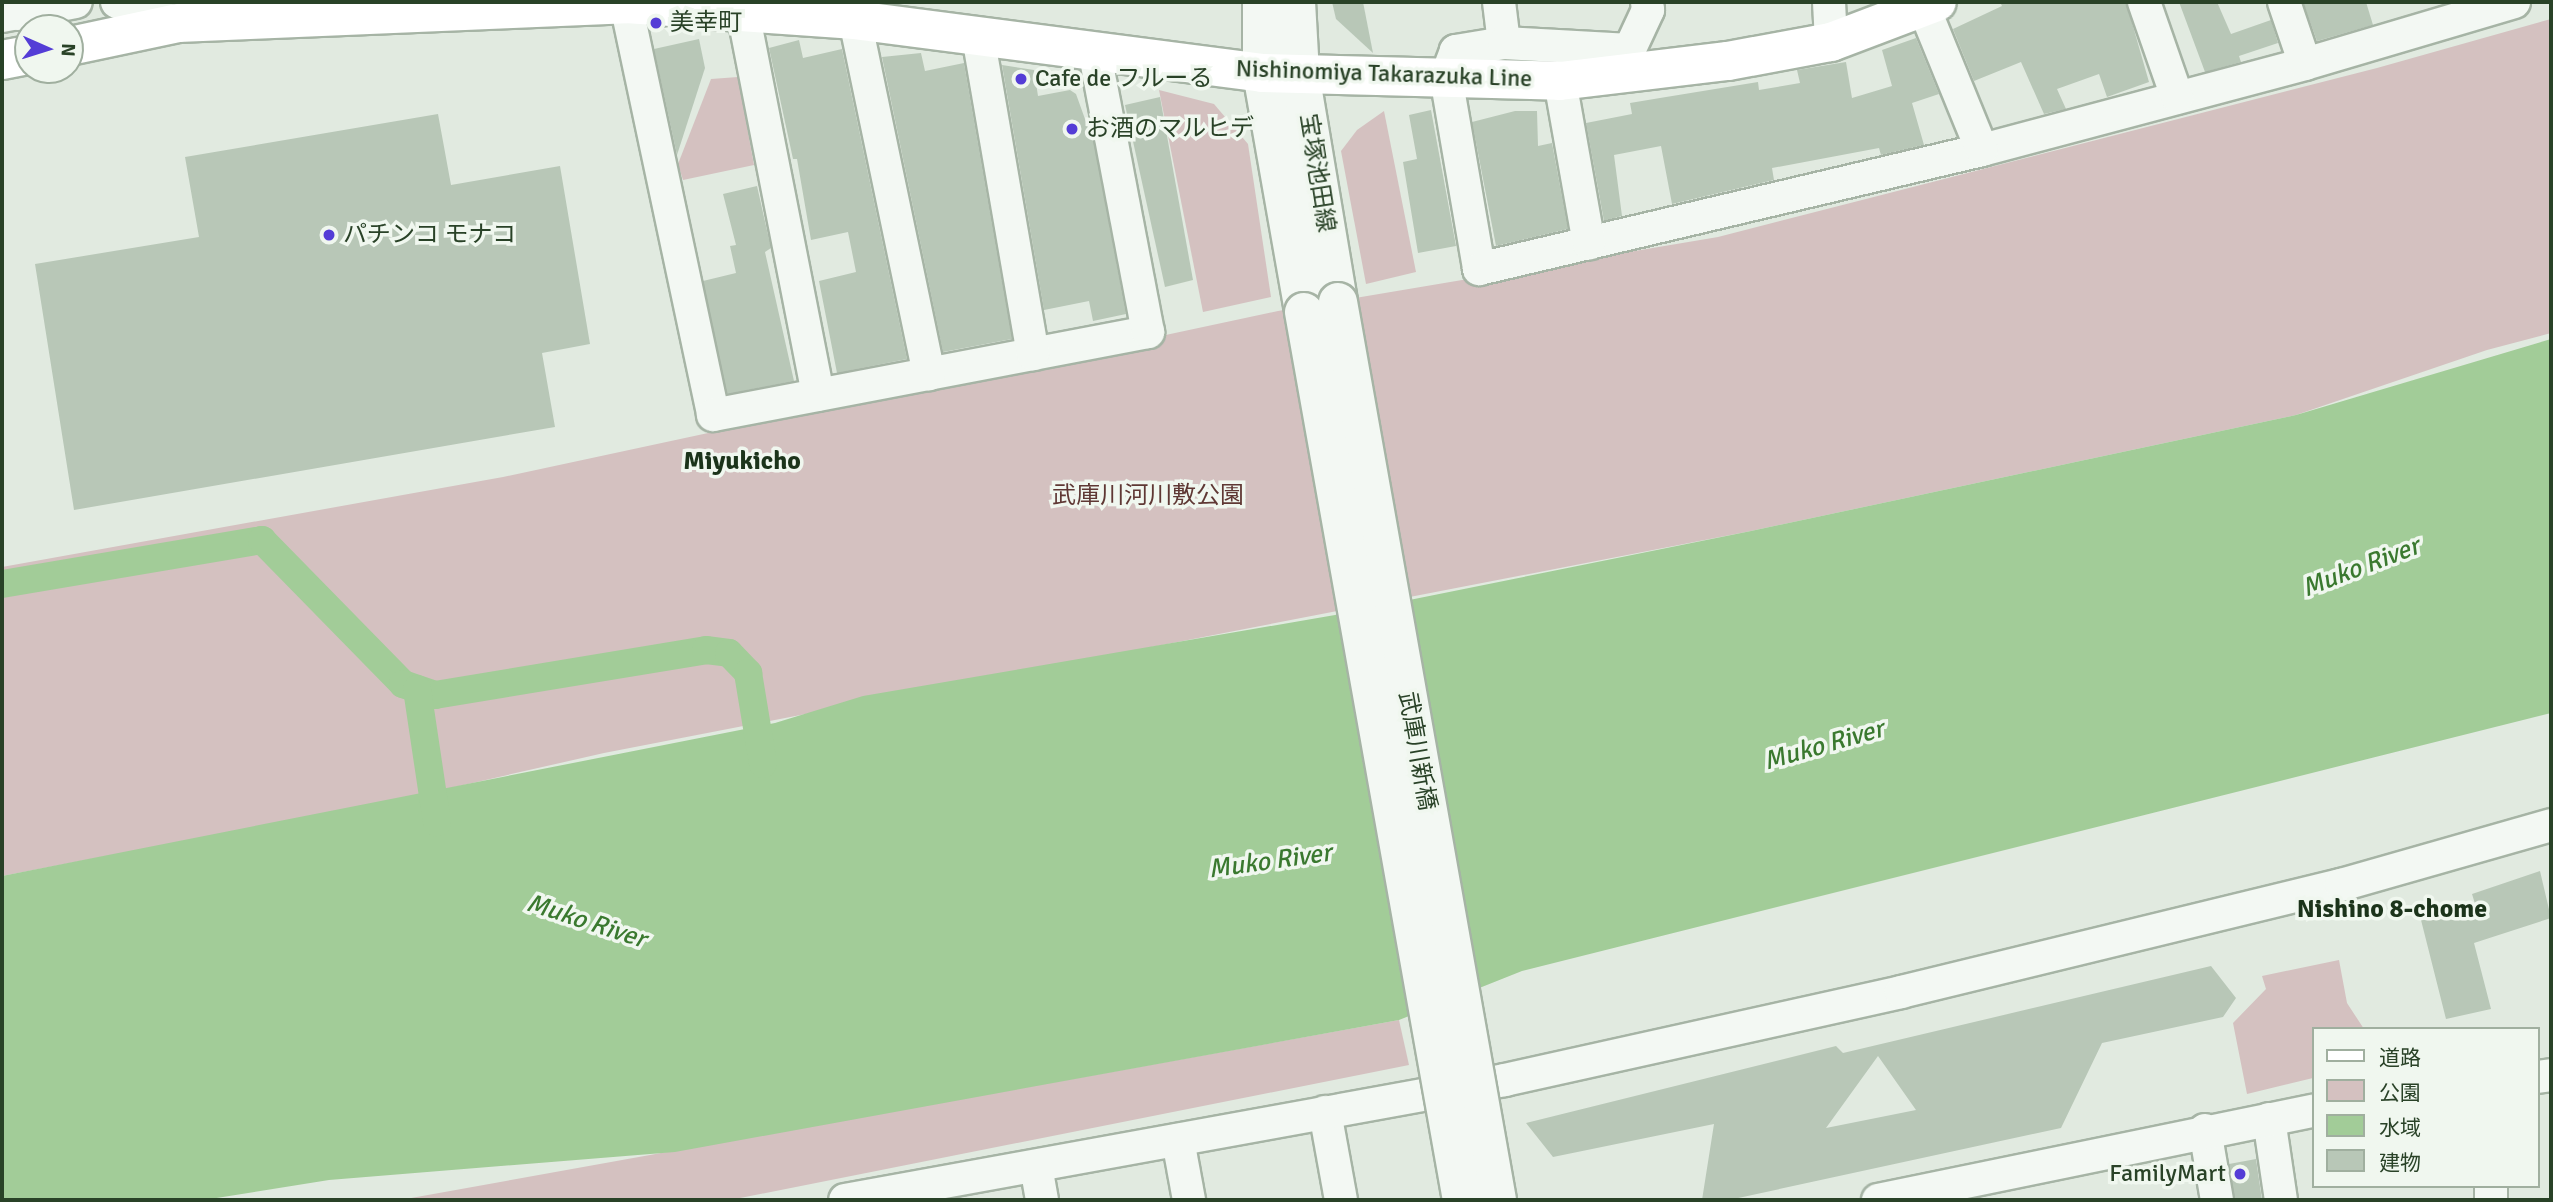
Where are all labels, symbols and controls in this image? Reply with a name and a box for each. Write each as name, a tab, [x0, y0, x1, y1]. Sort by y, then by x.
place label: 美幸町	[670, 9, 742, 37]
north arrow	[14, 14, 84, 84]
marker: 美幸町	[648, 15, 664, 31]
text: N	[56, 43, 80, 57]
street label: Nishinomiya Takarazuka Line	[1235, 54, 1533, 94]
place label: Cafe de フルーる	[1035, 65, 1213, 93]
marker: Cafe de フルーる	[1013, 71, 1029, 87]
street label: 宝塚池田線	[1293, 111, 1341, 235]
place label: お酒のマルヒデ	[1086, 115, 1254, 143]
marker: お酒のマルヒデ	[1064, 121, 1080, 137]
place label: パチンコ モナコ	[343, 221, 516, 249]
marker: パチンコ モナコ	[321, 227, 337, 243]
district label: Miyukicho	[683, 446, 801, 478]
park label: 武庫川河川敷公園	[1052, 482, 1244, 510]
water label: Muko River	[2298, 531, 2424, 605]
street label: 武庫川新橋	[1392, 689, 1442, 813]
water label: Muko River	[1760, 714, 1888, 778]
water label: Muko River	[1207, 838, 1333, 886]
water label: Muko River	[522, 888, 650, 956]
district label: Nishino 8-chome	[2297, 894, 2487, 926]
legend	[2312, 1027, 2539, 1188]
text: 道路	[2379, 1045, 2421, 1071]
text: 公園	[2379, 1080, 2421, 1106]
text: 水域	[2379, 1115, 2421, 1141]
text: 建物	[2379, 1150, 2421, 1176]
place label: FamilyMart	[2109, 1160, 2226, 1188]
marker: FamilyMart	[2232, 1166, 2248, 1182]

